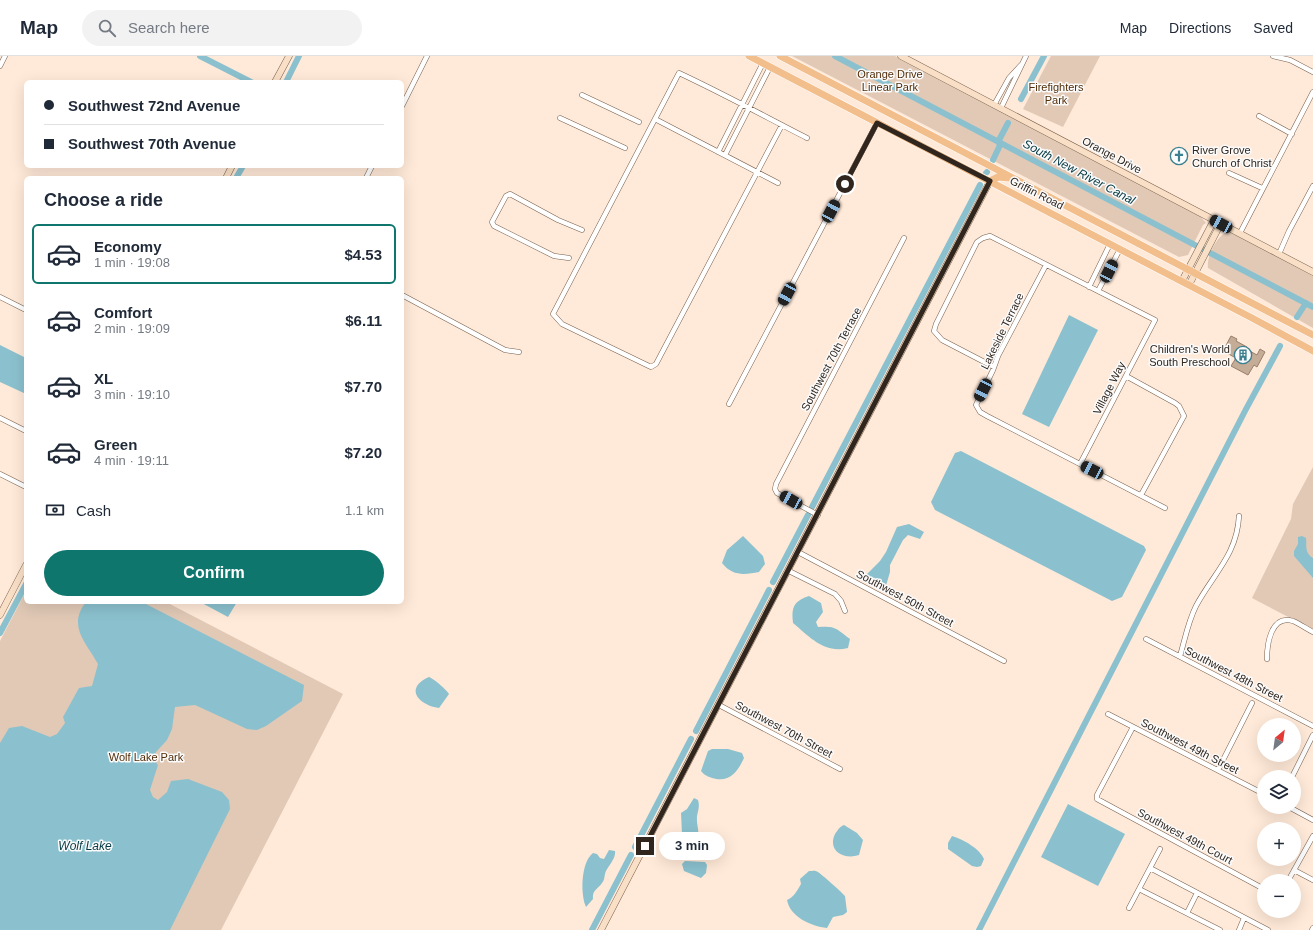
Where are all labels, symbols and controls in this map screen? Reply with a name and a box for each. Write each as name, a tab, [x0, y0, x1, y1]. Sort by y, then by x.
search box	[82, 10, 362, 46]
text: Map	[20, 17, 58, 38]
icon: search	[96, 17, 118, 39]
text: Search here	[128, 19, 210, 36]
text: Map	[1120, 20, 1147, 36]
text: Directions	[1169, 20, 1231, 36]
text: Saved	[1253, 20, 1293, 36]
park label: Orange Drive Linear Park	[857, 68, 923, 93]
park label: Firefighters Park	[1028, 81, 1084, 106]
text: Southwest 72nd Avenue	[68, 97, 240, 114]
street label: Orange Drive	[1080, 134, 1144, 176]
text: Southwest 70th Avenue	[68, 135, 236, 152]
water label: South New River Canal	[1021, 137, 1138, 208]
place label: River Grove Church of Christ	[1192, 144, 1271, 169]
church icon: River Grove Church of Christ	[1169, 146, 1189, 166]
street label: Griffin Road	[1008, 174, 1066, 212]
route start	[836, 175, 854, 193]
text: Choose a ride	[44, 190, 163, 210]
car	[820, 198, 842, 224]
car	[1208, 213, 1234, 235]
icon: car	[46, 236, 82, 272]
text: Economy	[94, 238, 162, 255]
text: $4.53	[344, 246, 382, 263]
text: 1 min · 19:08	[94, 255, 170, 270]
car	[1098, 258, 1120, 284]
car	[776, 281, 798, 307]
street label: Lakeside Terrace	[978, 291, 1026, 371]
icon: car	[46, 302, 82, 338]
text: Comfort	[94, 304, 152, 321]
street label: Southwest 70th Terrace	[799, 305, 863, 413]
text: $6.11	[345, 312, 382, 329]
text: 2 min · 19:09	[94, 321, 170, 336]
place label: Children's World South Preschool	[1149, 343, 1230, 368]
building icon: Children's World South Preschool	[1233, 345, 1253, 365]
street label: Village Way	[1091, 359, 1128, 416]
icon: car	[46, 368, 82, 404]
text: XL	[94, 370, 113, 387]
car	[972, 377, 994, 403]
text: $7.70	[344, 378, 382, 395]
text: 3 min · 19:10	[94, 387, 170, 402]
icon: car	[46, 434, 82, 470]
text: Green	[94, 436, 137, 453]
text: $7.20	[344, 444, 382, 461]
text: 4 min · 19:11	[94, 453, 169, 468]
car	[1079, 459, 1105, 481]
car	[778, 489, 804, 511]
icon: cash	[44, 499, 66, 521]
text: Cash	[76, 502, 111, 519]
text: 1.1 km	[345, 503, 384, 518]
button: Confirm	[44, 550, 384, 596]
street label: Southwest 50th Street	[854, 567, 956, 629]
street label: Southwest 48th Street	[1183, 644, 1285, 704]
street label: Southwest 70th Street	[733, 698, 835, 760]
street label: Southwest 49th Street	[1139, 716, 1241, 776]
north arrow	[1257, 718, 1301, 762]
map controls	[1257, 718, 1301, 918]
park label: Wolf Lake Park	[109, 751, 184, 763]
button: layers	[1257, 770, 1301, 814]
street label: Southwest 49th Court	[1135, 806, 1235, 866]
button: +	[1257, 822, 1301, 866]
callout: 3 min	[659, 832, 725, 860]
route end	[636, 837, 654, 855]
text: 3 min	[675, 838, 709, 853]
water label: Wolf Lake	[58, 839, 112, 853]
button: −	[1257, 874, 1301, 918]

